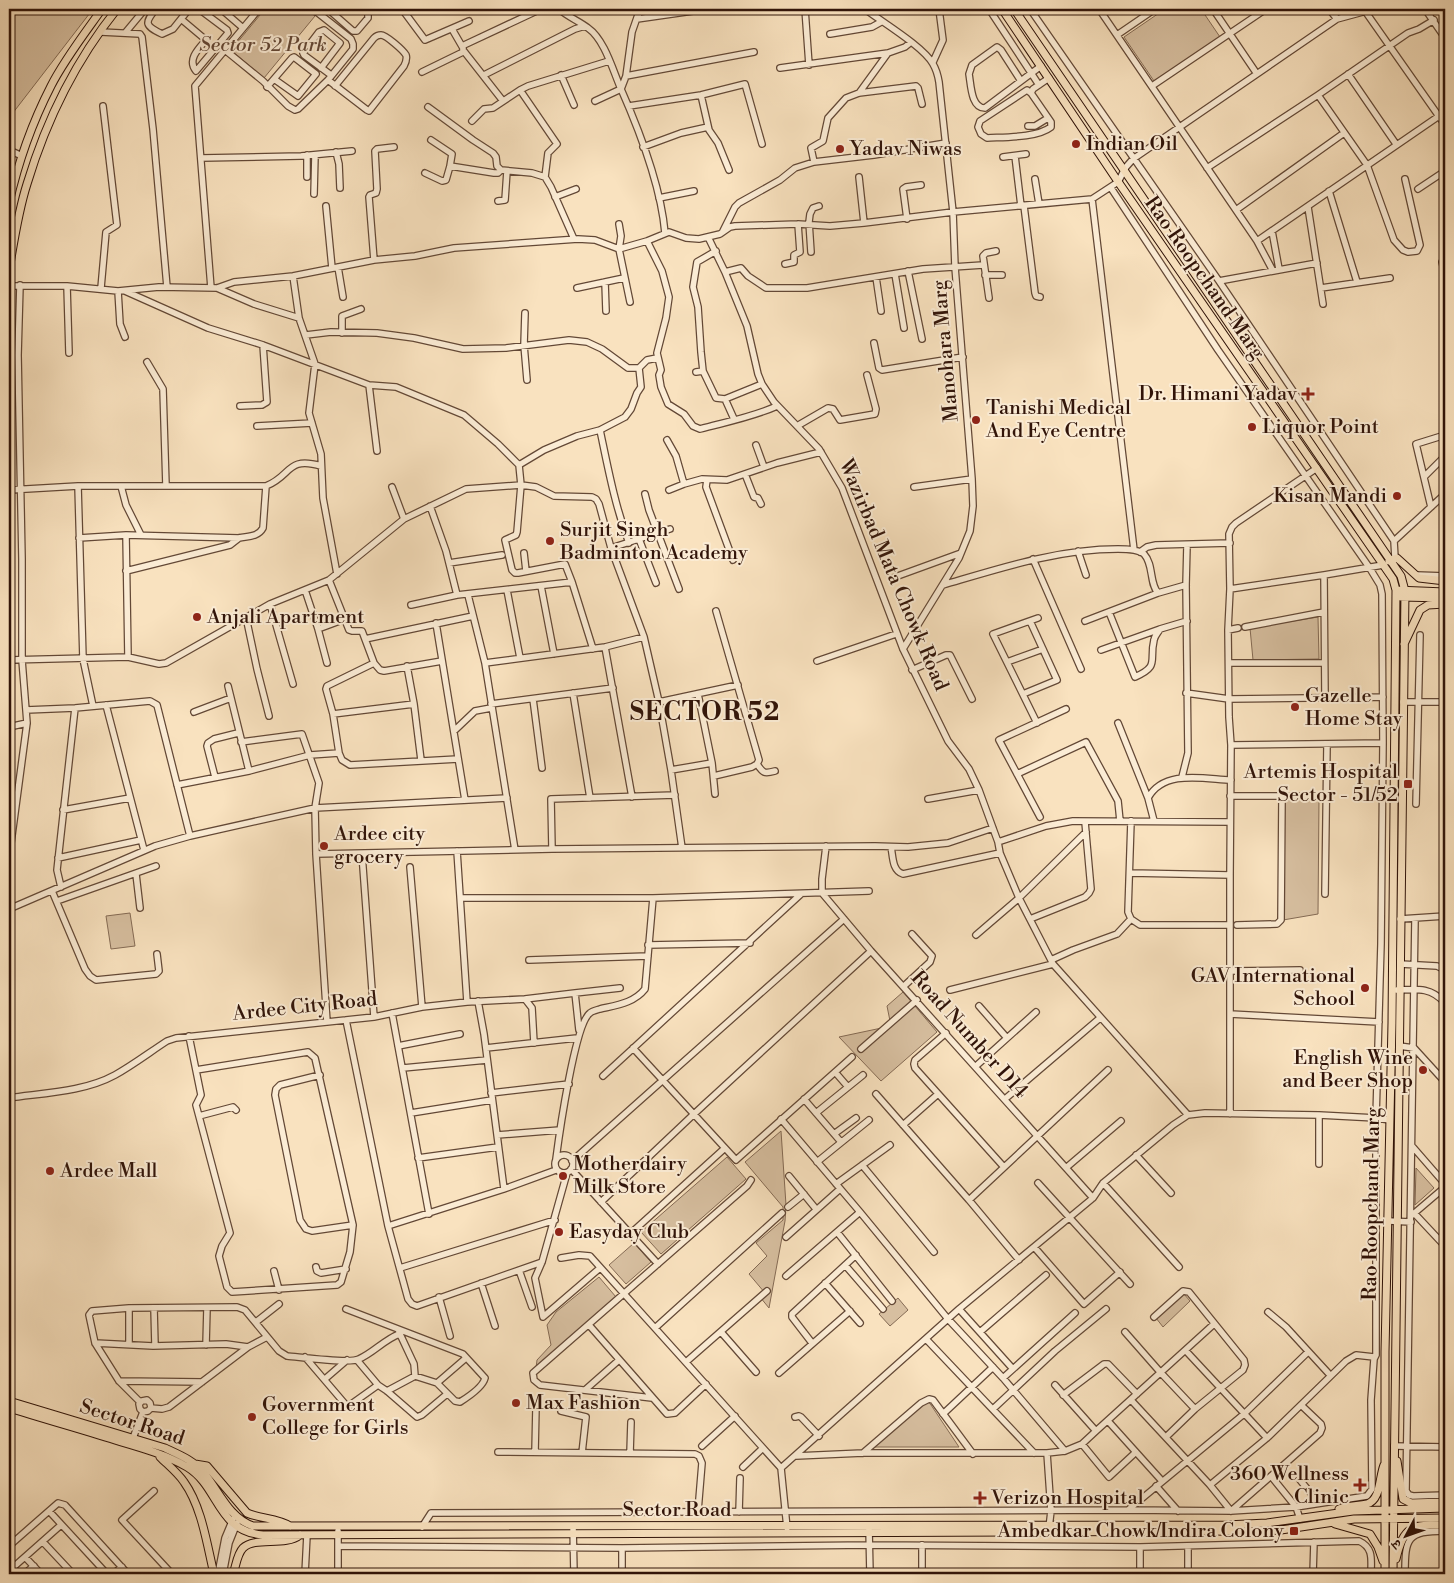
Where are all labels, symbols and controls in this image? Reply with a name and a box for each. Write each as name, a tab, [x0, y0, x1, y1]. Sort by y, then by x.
park label: Sector 52 Park	[199, 33, 327, 58]
place label: Indian Oil	[1086, 132, 1178, 157]
place label: Yadav Niwas	[849, 137, 962, 162]
marker: Indian Oil	[1070, 138, 1082, 150]
marker: Yadav Niwas	[834, 143, 846, 155]
street label: Rao Roopchand Marg	[1138, 192, 1270, 365]
street label: Manohara Marg	[927, 278, 965, 423]
place label: Dr. Himani Yadav	[1139, 382, 1298, 407]
marker: Dr. Himani Yadav	[1301, 387, 1315, 401]
place label: Tanishi Medical And Eye Centre	[985, 396, 1131, 444]
marker: Tanishi Medical And Eye Centre	[970, 414, 982, 426]
place label: Liquor Point	[1262, 415, 1379, 440]
marker: Liquor Point	[1246, 421, 1258, 433]
street label: Wazirbad Mata Chowk Road	[832, 454, 953, 695]
place label: Kisan Mandi	[1273, 484, 1387, 509]
marker: Kisan Mandi	[1391, 490, 1403, 502]
place label: Surjit Singh Badminton Academy	[559, 518, 748, 566]
marker: Surjit Singh Badminton Academy	[544, 535, 556, 547]
place label: Anjali Apartment	[206, 605, 364, 630]
marker: Anjali Apartment	[191, 611, 203, 623]
place label: Gazelle Home Stay	[1305, 684, 1403, 732]
district label: SECTOR 52	[630, 697, 780, 728]
marker: Gazelle Home Stay	[1289, 701, 1301, 713]
place label: Artemis Hospital Sector - 51/52	[1243, 760, 1398, 808]
marker: Artemis Hospital Sector - 51/52	[1402, 778, 1414, 790]
place label: Ardee city grocery	[333, 822, 425, 870]
marker: Ardee city grocery	[318, 840, 330, 852]
place label: GAV International School	[1191, 964, 1355, 1012]
street label: Road Number D14	[905, 966, 1033, 1104]
marker: GAV International School	[1359, 982, 1371, 994]
street label: Ardee City Road	[230, 987, 379, 1027]
place label: English Wine and Beer Shop	[1282, 1046, 1413, 1094]
marker: English Wine and Beer Shop	[1417, 1064, 1429, 1076]
street label: Rao Roopchand Marg	[1358, 1106, 1386, 1301]
place label: Motherdairy Milk Store	[573, 1152, 687, 1200]
place label: Ardee Mall	[59, 1159, 158, 1184]
marker: Ardee Mall	[44, 1165, 56, 1177]
marker: Motherdairy Milk Store	[557, 1170, 569, 1182]
place label: Easyday Club	[569, 1220, 689, 1245]
marker: Easyday Club	[553, 1226, 565, 1238]
place label: Max Fashion	[526, 1391, 641, 1416]
place label: Government College for Girls	[262, 1393, 408, 1441]
street label: Sector Road	[76, 1394, 188, 1452]
marker: Max Fashion	[510, 1397, 522, 1409]
marker: Government College for Girls	[246, 1411, 258, 1423]
place label: 360 Wellness Clinic	[1230, 1462, 1349, 1510]
marker: 360 Wellness Clinic	[1353, 1478, 1367, 1492]
place label: Verizon Hospital	[990, 1486, 1144, 1511]
marker: Verizon Hospital	[973, 1491, 987, 1505]
street label: Sector Road	[623, 1498, 732, 1523]
north arrow	[1382, 1510, 1432, 1560]
place label: Ambedkar Chowk/Indira Colony	[997, 1519, 1284, 1544]
marker: Ambedkar Chowk/Indira Colony	[1288, 1525, 1300, 1537]
text: उ	[1387, 1535, 1407, 1553]

